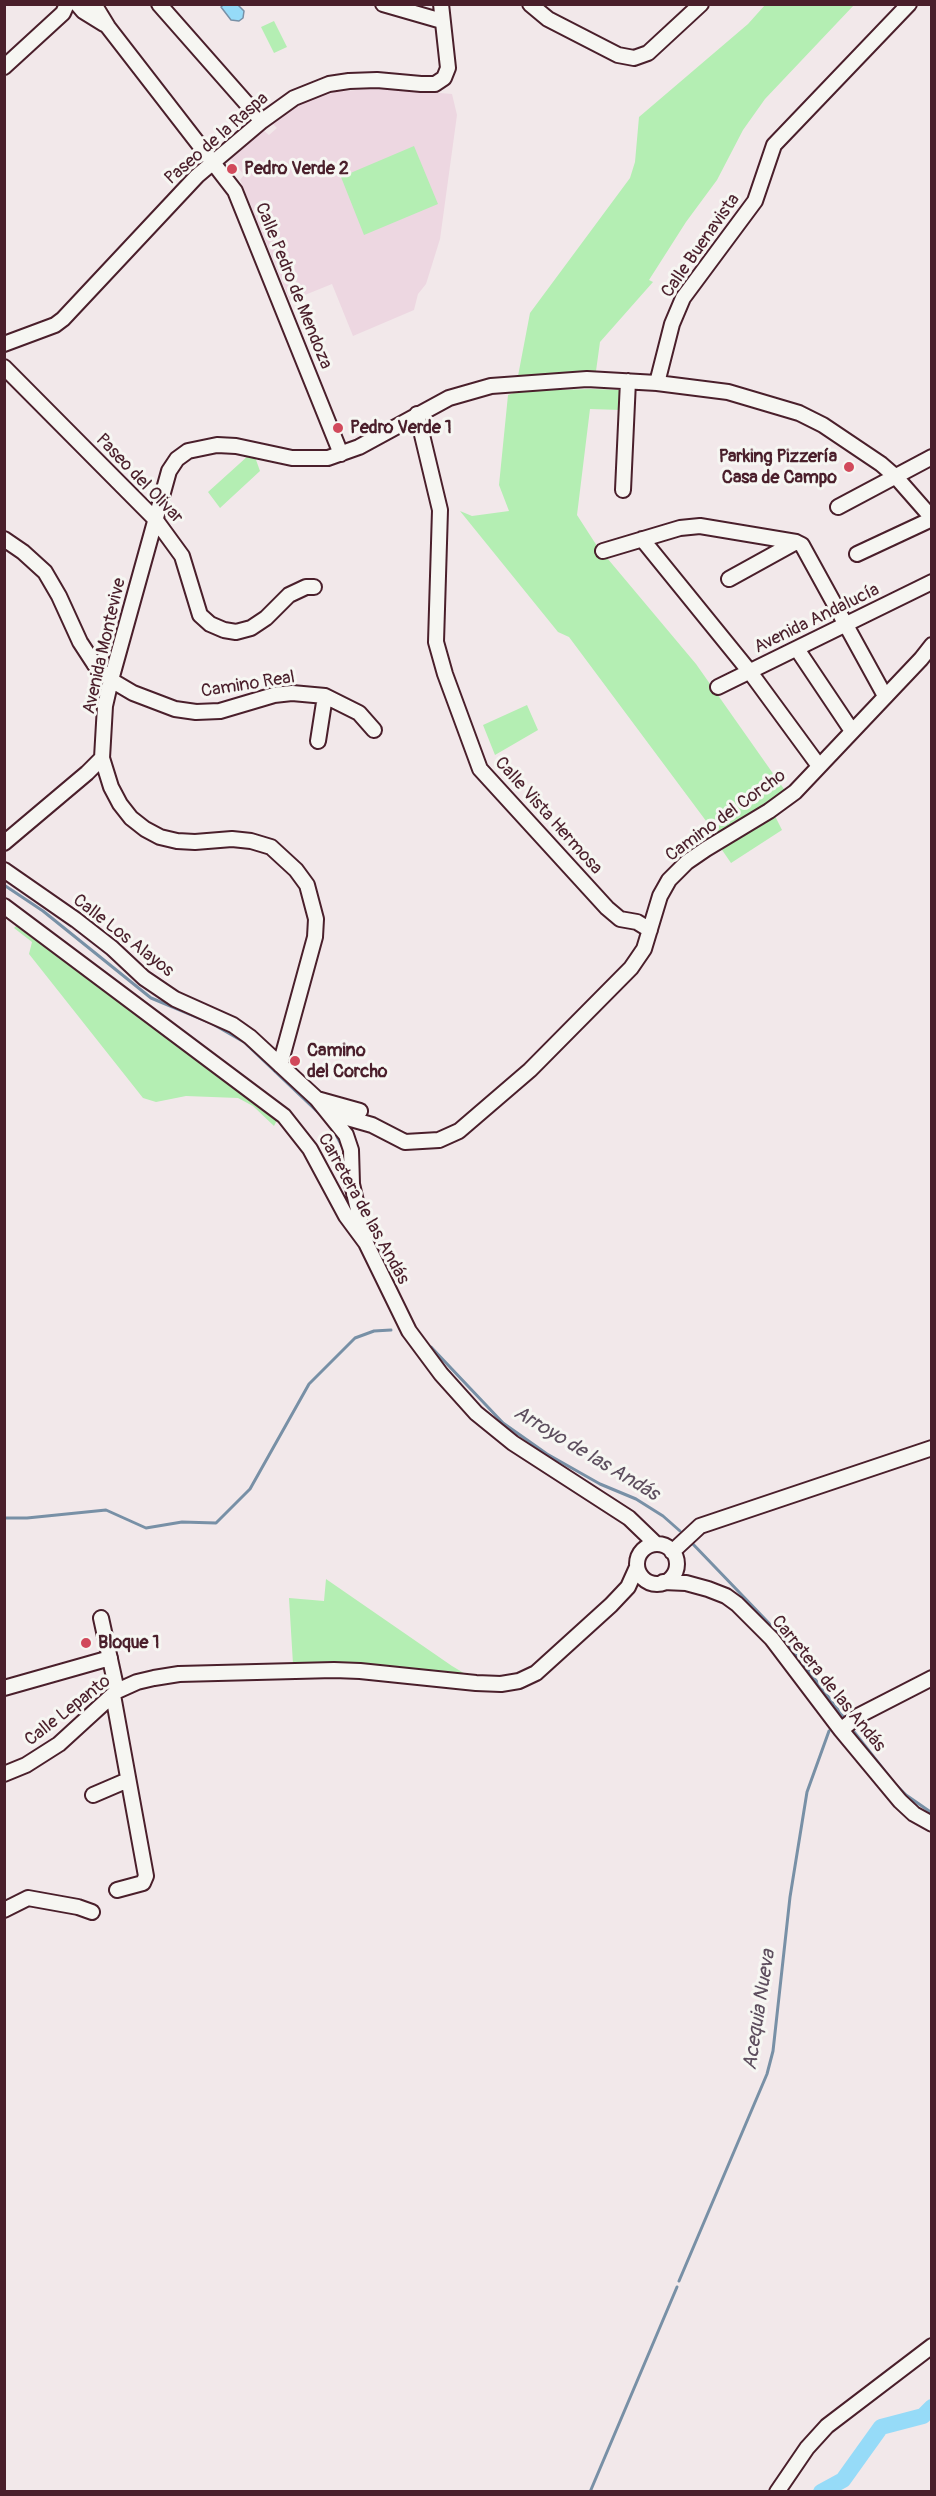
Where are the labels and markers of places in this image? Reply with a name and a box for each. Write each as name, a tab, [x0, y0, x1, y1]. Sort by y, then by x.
place label: Pedro Verde 2	[244, 158, 349, 180]
marker: Pedro Verde 2	[225, 162, 239, 176]
place label: Pedro Verde 1	[350, 417, 452, 439]
marker: Pedro Verde 1	[331, 421, 345, 435]
place label: Parking Pizzería Casa de Campo	[719, 446, 837, 488]
marker: Parking Pizzería Casa de Campo	[842, 460, 856, 474]
place label: Camino del Corcho	[307, 1040, 388, 1082]
marker: Camino del Corcho	[288, 1054, 302, 1068]
place label: Bloque 1	[98, 1632, 159, 1654]
marker: Bloque 1	[79, 1636, 93, 1650]

